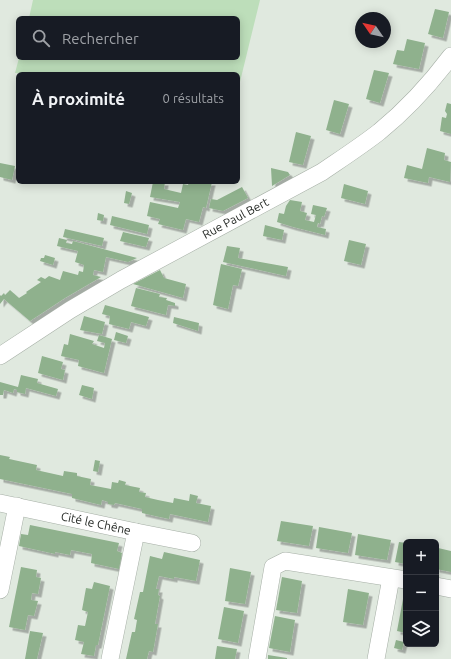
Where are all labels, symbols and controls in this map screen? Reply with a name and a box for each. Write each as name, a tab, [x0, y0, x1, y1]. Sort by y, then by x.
north arrow	[355, 12, 391, 48]
search box	[16, 16, 240, 60]
icon: search	[30, 27, 52, 49]
text: Rechercher	[62, 30, 139, 47]
text: À proximité	[32, 89, 125, 108]
text: 0 résultats	[163, 91, 224, 105]
street label: Rue Paul Bert	[200, 195, 271, 241]
street label: Cité le Chêne	[60, 509, 132, 537]
map controls	[403, 539, 439, 647]
button: +	[403, 539, 439, 575]
button: −	[403, 575, 439, 611]
button: layers	[403, 611, 439, 647]

